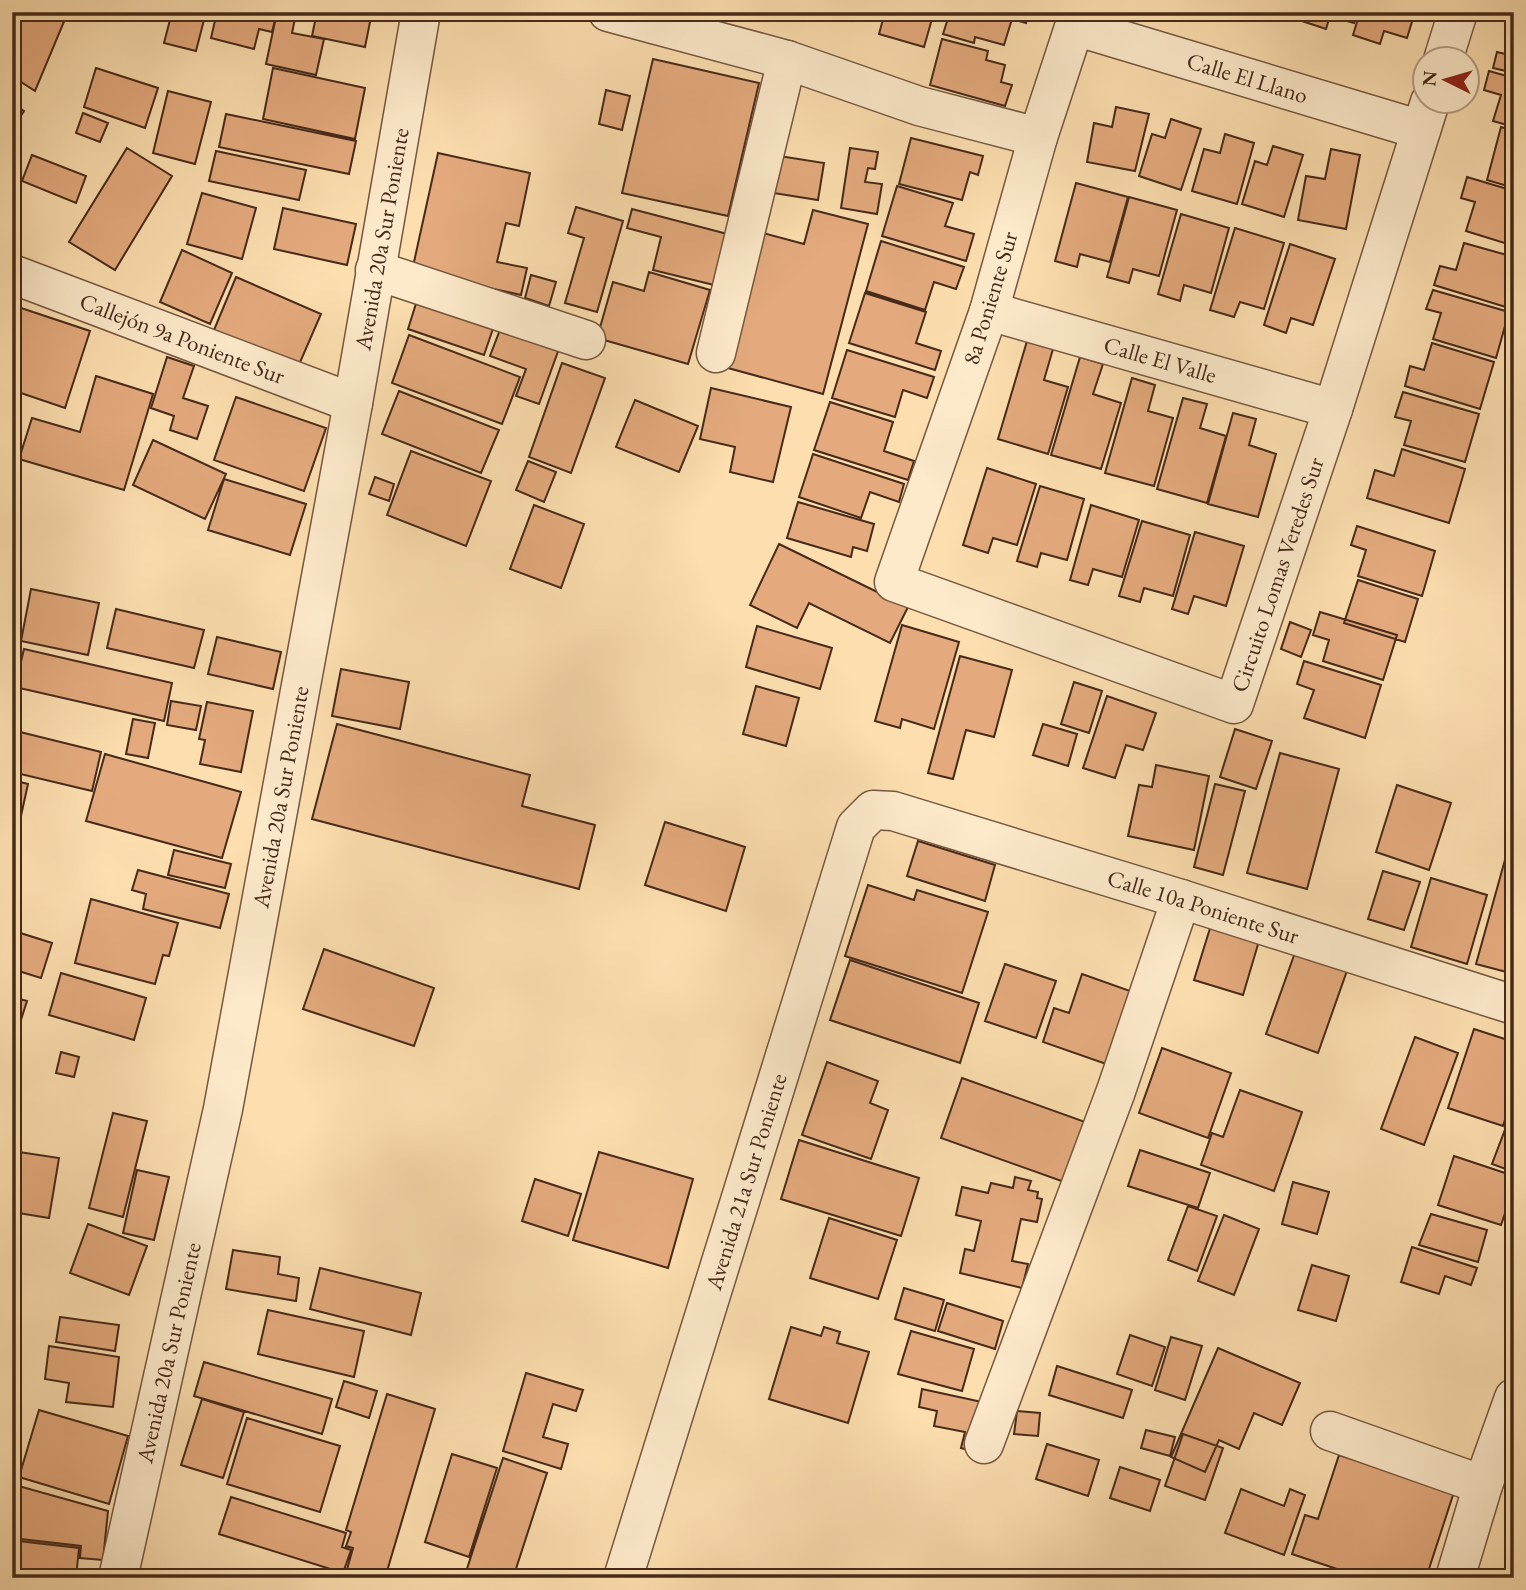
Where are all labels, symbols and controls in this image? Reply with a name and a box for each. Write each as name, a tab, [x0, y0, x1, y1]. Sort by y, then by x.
street label: Calle El Llano	[1183, 45, 1312, 110]
north arrow	[1410, 46, 1480, 116]
text: N	[1416, 69, 1443, 87]
street label: Avenida 20a Sur Poniente	[347, 125, 416, 353]
street label: 8a Poniente Sur	[955, 227, 1025, 368]
street label: Callejón 9a Poniente Sur	[75, 286, 289, 391]
street label: Calle El Valle	[1100, 329, 1220, 390]
street label: Circuito Lomas Veredes Sur	[1224, 453, 1331, 696]
street label: Avenida 20a Sur Poniente	[245, 683, 316, 911]
street label: Calle 10a Poniente Sur	[1104, 862, 1303, 951]
street label: Avenida 21a Sur Poniente	[698, 1070, 794, 1295]
street label: Avenida 20a Sur Poniente	[129, 1239, 208, 1467]

